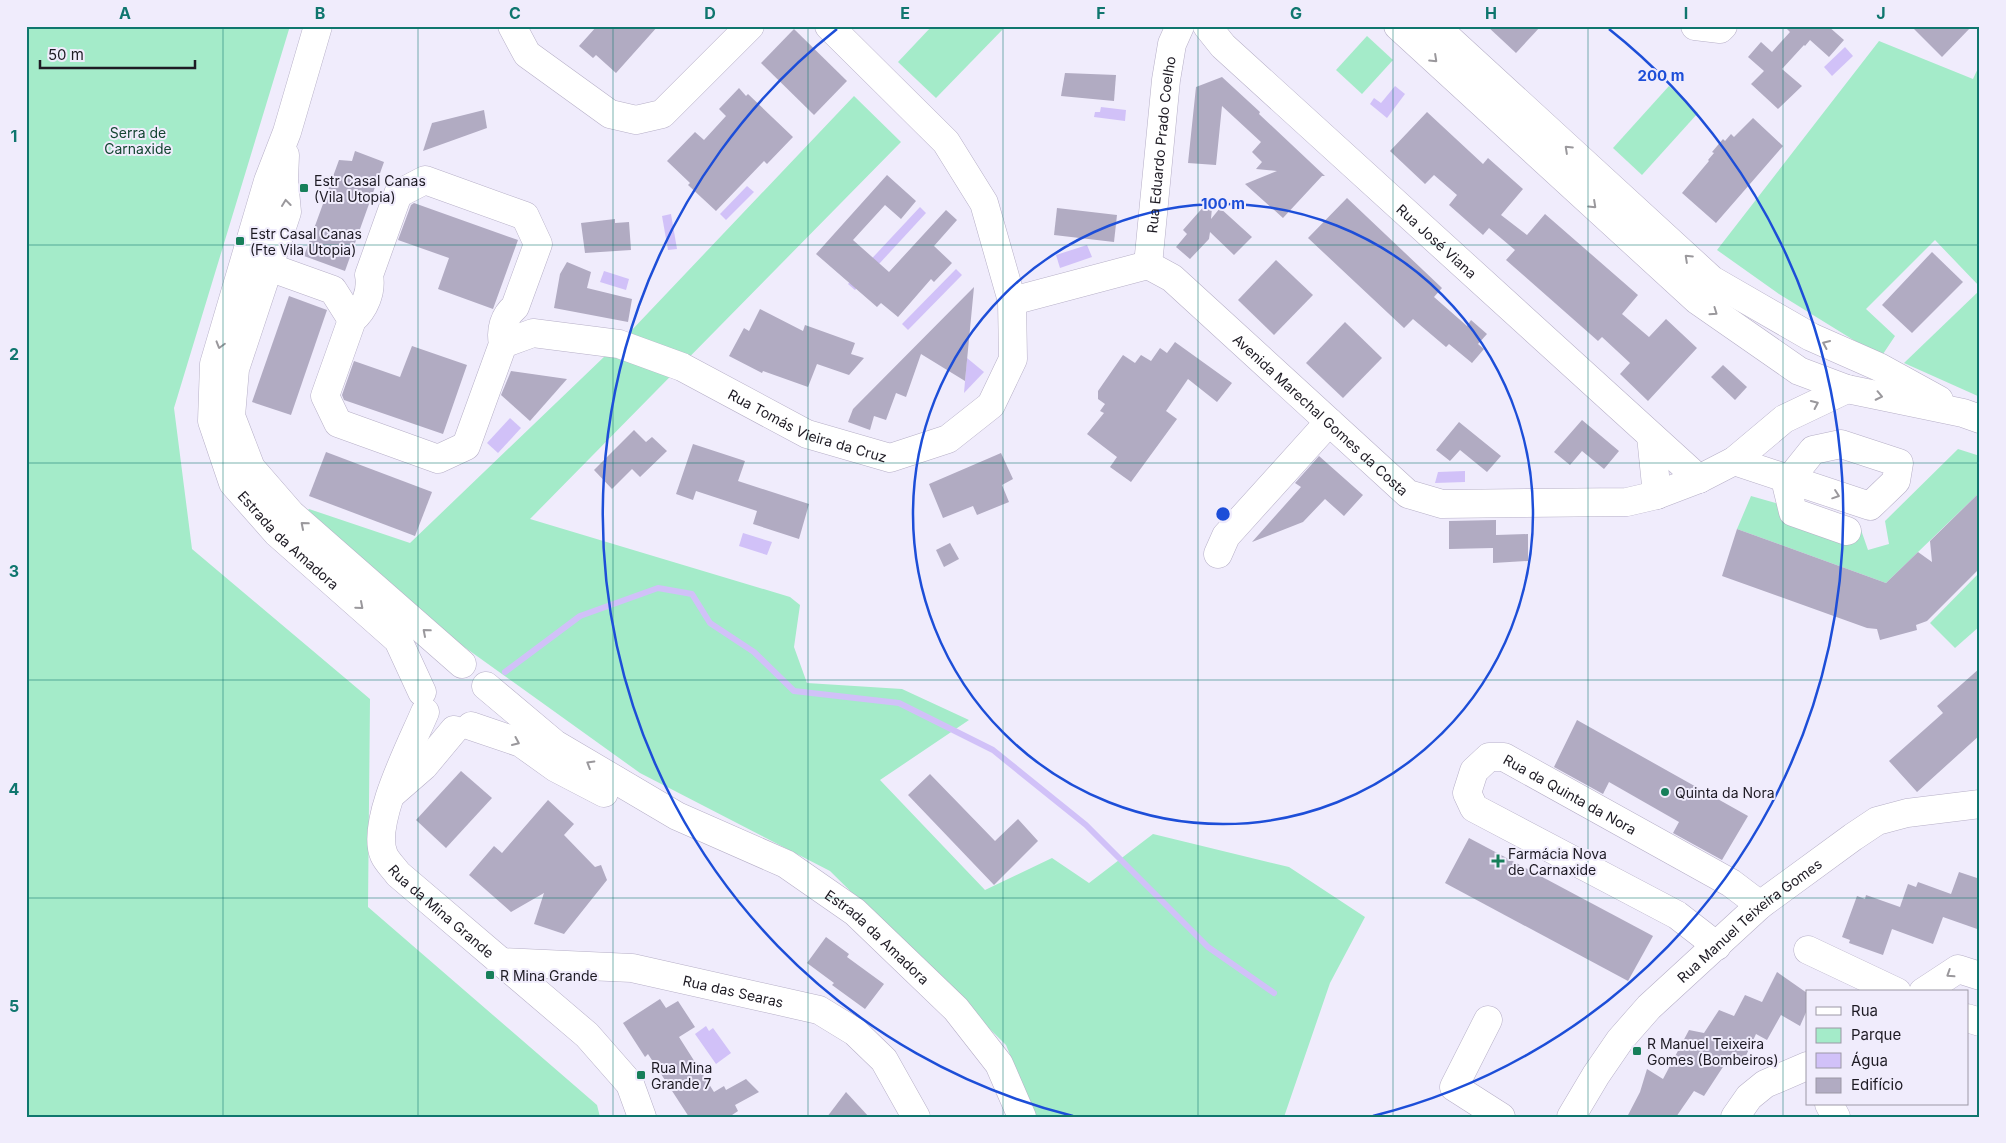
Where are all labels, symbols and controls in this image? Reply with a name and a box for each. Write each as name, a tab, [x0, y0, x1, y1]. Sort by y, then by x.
text: A	[119, 3, 131, 23]
text: B	[315, 3, 325, 23]
text: C	[509, 3, 521, 23]
text: D	[704, 3, 716, 23]
text: E	[900, 3, 910, 23]
text: F	[1096, 3, 1106, 23]
text: G	[1290, 3, 1302, 23]
text: H	[1485, 3, 1497, 23]
text: I	[1684, 3, 1688, 23]
text: J	[1876, 3, 1886, 23]
scale bar	[40, 38, 195, 70]
text: 50 m	[48, 45, 84, 64]
one-way arrow	[1429, 53, 1438, 62]
street label: Rua Eduardo Prado Coelho	[1143, 55, 1178, 234]
text: 200 m	[1638, 66, 1684, 85]
park label: Serra de Carnaxide	[104, 124, 172, 157]
text: 1	[11, 126, 17, 146]
one-way arrow	[1565, 145, 1574, 154]
place label: Estr Casal Canas (Vila Utopia)	[314, 172, 426, 205]
marker: Estr Casal Canas (Vila Utopia)	[298, 182, 310, 194]
text: 100 m	[1201, 194, 1245, 213]
one-way arrow	[281, 199, 292, 207]
one-way arrow	[1587, 199, 1596, 208]
street label: Rua José Viana	[1394, 200, 1481, 281]
place label: Estr Casal Canas (Fte Vila Utopia)	[250, 225, 362, 258]
marker: Estr Casal Canas (Fte Vila Utopia)	[234, 235, 246, 247]
one-way arrow	[1685, 255, 1694, 264]
one-way arrow	[1709, 306, 1718, 315]
street label: Avenida Marechal Gomes da Costa	[1230, 330, 1412, 499]
one-way arrow	[1822, 339, 1831, 350]
one-way arrow	[215, 340, 226, 349]
text: 2	[9, 344, 19, 364]
street label: Rua Tomás Vieira da Cruz	[726, 385, 889, 465]
one-way arrow	[1875, 390, 1884, 401]
one-way arrow	[1810, 400, 1819, 410]
street label: Estrada da Amadora	[235, 487, 343, 593]
one-way arrow	[1831, 489, 1840, 499]
centre of rings	[1214, 505, 1232, 523]
one-way arrow	[300, 521, 309, 530]
text: 3	[9, 561, 19, 581]
one-way arrow	[355, 600, 364, 609]
one-way arrow	[422, 629, 431, 638]
one-way arrow	[511, 736, 520, 747]
street label: Rua da Quinta da Nora	[1501, 750, 1640, 837]
one-way arrow	[586, 761, 595, 771]
text: 4	[9, 779, 20, 799]
place label: Quinta da Nora	[1675, 784, 1775, 801]
marker: Quinta da Nora	[1659, 786, 1671, 798]
place label: Farmácia Nova de Carnaxide	[1508, 845, 1607, 878]
street label: Rua Manuel Teixeira Gomes	[1673, 854, 1825, 986]
marker: Farmácia Nova de Carnaxide	[1492, 855, 1504, 867]
street label: Rua da Mina Grande	[385, 861, 498, 961]
street label: Estrada da Amadora	[822, 886, 933, 988]
place label: R Mina Grande	[500, 967, 598, 984]
one-way arrow	[1946, 968, 1956, 977]
marker: R Mina Grande	[484, 969, 496, 981]
street label: Rua das Searas	[681, 971, 785, 1010]
legend	[1806, 990, 1968, 1106]
text: 5	[9, 996, 19, 1016]
text: Rua	[1851, 1001, 1878, 1020]
text: Parque	[1851, 1025, 1901, 1044]
place label: R Manuel Teixeira Gomes (Bombeiros)	[1647, 1035, 1779, 1068]
marker: R Manuel Teixeira Gomes (Bombeiros)	[1631, 1045, 1643, 1057]
text: Água	[1851, 1051, 1888, 1070]
place label: Rua Mina Grande 7	[651, 1059, 712, 1092]
marker: Rua Mina Grande 7	[635, 1069, 647, 1081]
text: Edifício	[1851, 1075, 1903, 1094]

